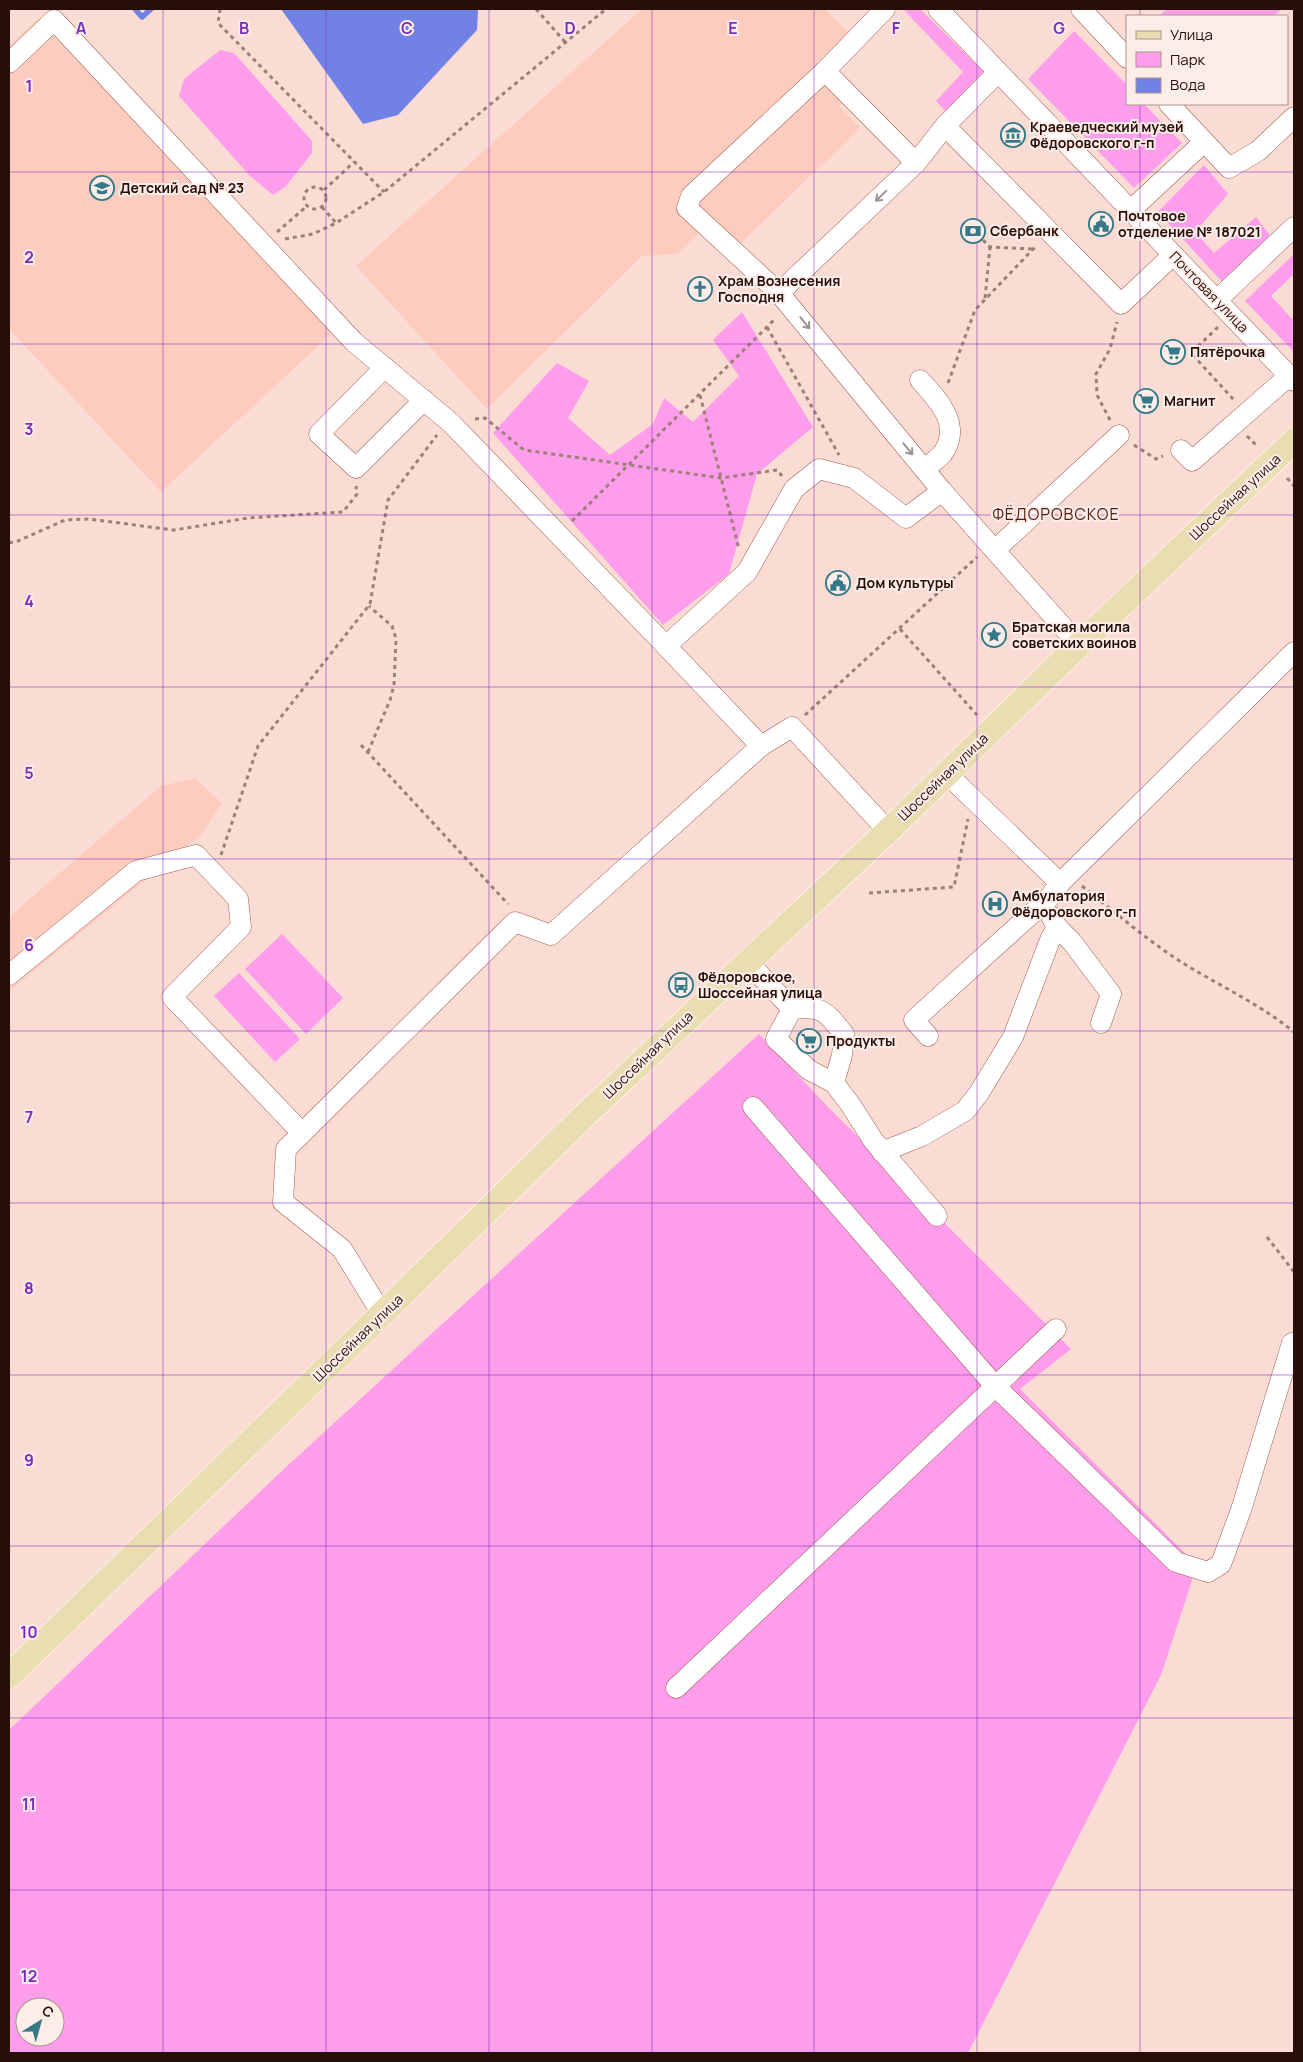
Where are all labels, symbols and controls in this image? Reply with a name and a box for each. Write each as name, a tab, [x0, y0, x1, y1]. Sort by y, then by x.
legend	[1126, 15, 1288, 105]
text: A	[76, 17, 87, 39]
text: B	[239, 17, 249, 39]
text: C	[401, 17, 413, 39]
text: D	[564, 17, 576, 39]
text: E	[728, 17, 738, 39]
text: F	[892, 17, 901, 39]
text: G	[1053, 17, 1065, 39]
text: Улица	[1170, 24, 1213, 45]
text: Парк	[1170, 49, 1206, 70]
text: Вода	[1170, 74, 1205, 95]
text: 1	[25, 75, 33, 97]
place label: Краеведческий музей Фёдоровского г-п	[1030, 117, 1183, 152]
museum icon: Краеведческий музей Фёдоровского г-п	[1000, 122, 1026, 148]
school or university icon: Детский сад № 23	[89, 175, 115, 201]
place label: Детский сад № 23	[120, 178, 244, 197]
one-way arrow	[874, 190, 887, 202]
place label: Почтовое отделение № 187021	[1118, 206, 1261, 241]
public building icon: Почтовое отделение № 187021	[1088, 211, 1114, 237]
bank icon: Сбербанк	[960, 218, 986, 244]
place label: Сбербанк	[990, 221, 1059, 240]
text: 2	[24, 246, 34, 268]
street label: Почтовая улица	[1166, 247, 1253, 336]
place label: Храм Вознесения Господня	[718, 271, 840, 306]
church icon: Храм Вознесения Господня	[687, 276, 713, 302]
one-way arrow	[800, 316, 811, 329]
supermarket icon: Пятёрочка	[1160, 339, 1186, 365]
place label: Пятёрочка	[1190, 342, 1265, 361]
supermarket icon: Магнит	[1133, 388, 1159, 414]
place label: Магнит	[1164, 391, 1216, 410]
text: 3	[24, 418, 34, 440]
one-way arrow	[903, 442, 914, 455]
street label: Шоссейная улица	[1185, 449, 1284, 544]
district label: ФЁДОРОВСКОЕ	[992, 503, 1120, 525]
public building icon: Дом культуры	[825, 570, 851, 596]
place label: Дом культуры	[856, 573, 954, 592]
text: 4	[24, 590, 34, 612]
place label: Братская могила советских воинов	[1012, 617, 1137, 652]
place icon: Братская могила советских воинов	[981, 622, 1007, 648]
street label: Шоссейная улица	[893, 729, 992, 825]
text: 5	[24, 762, 34, 784]
place label: Амбулатория Фёдоровского г-п	[1012, 886, 1137, 921]
hospital icon: Амбулатория Фёдоровского г-п	[982, 891, 1008, 917]
text: 6	[24, 934, 34, 956]
place label: Фёдоровское, Шоссейная улица	[698, 967, 822, 1002]
bus stop icon: Фёдоровское, Шоссейная улица	[668, 972, 694, 998]
street label: Шоссейная улица	[598, 1007, 697, 1103]
supermarket icon: Продукты	[796, 1028, 822, 1054]
place label: Продукты	[826, 1031, 895, 1050]
text: 7	[25, 1106, 33, 1128]
text: 8	[24, 1277, 34, 1299]
street label: Шоссейная улица	[308, 1290, 407, 1386]
text: 9	[24, 1449, 34, 1471]
text: 10	[20, 1621, 38, 1643]
text: 11	[22, 1793, 36, 1815]
text: 12	[21, 1965, 37, 1987]
north arrow	[15, 1997, 65, 2047]
text: С	[38, 2001, 58, 2022]

